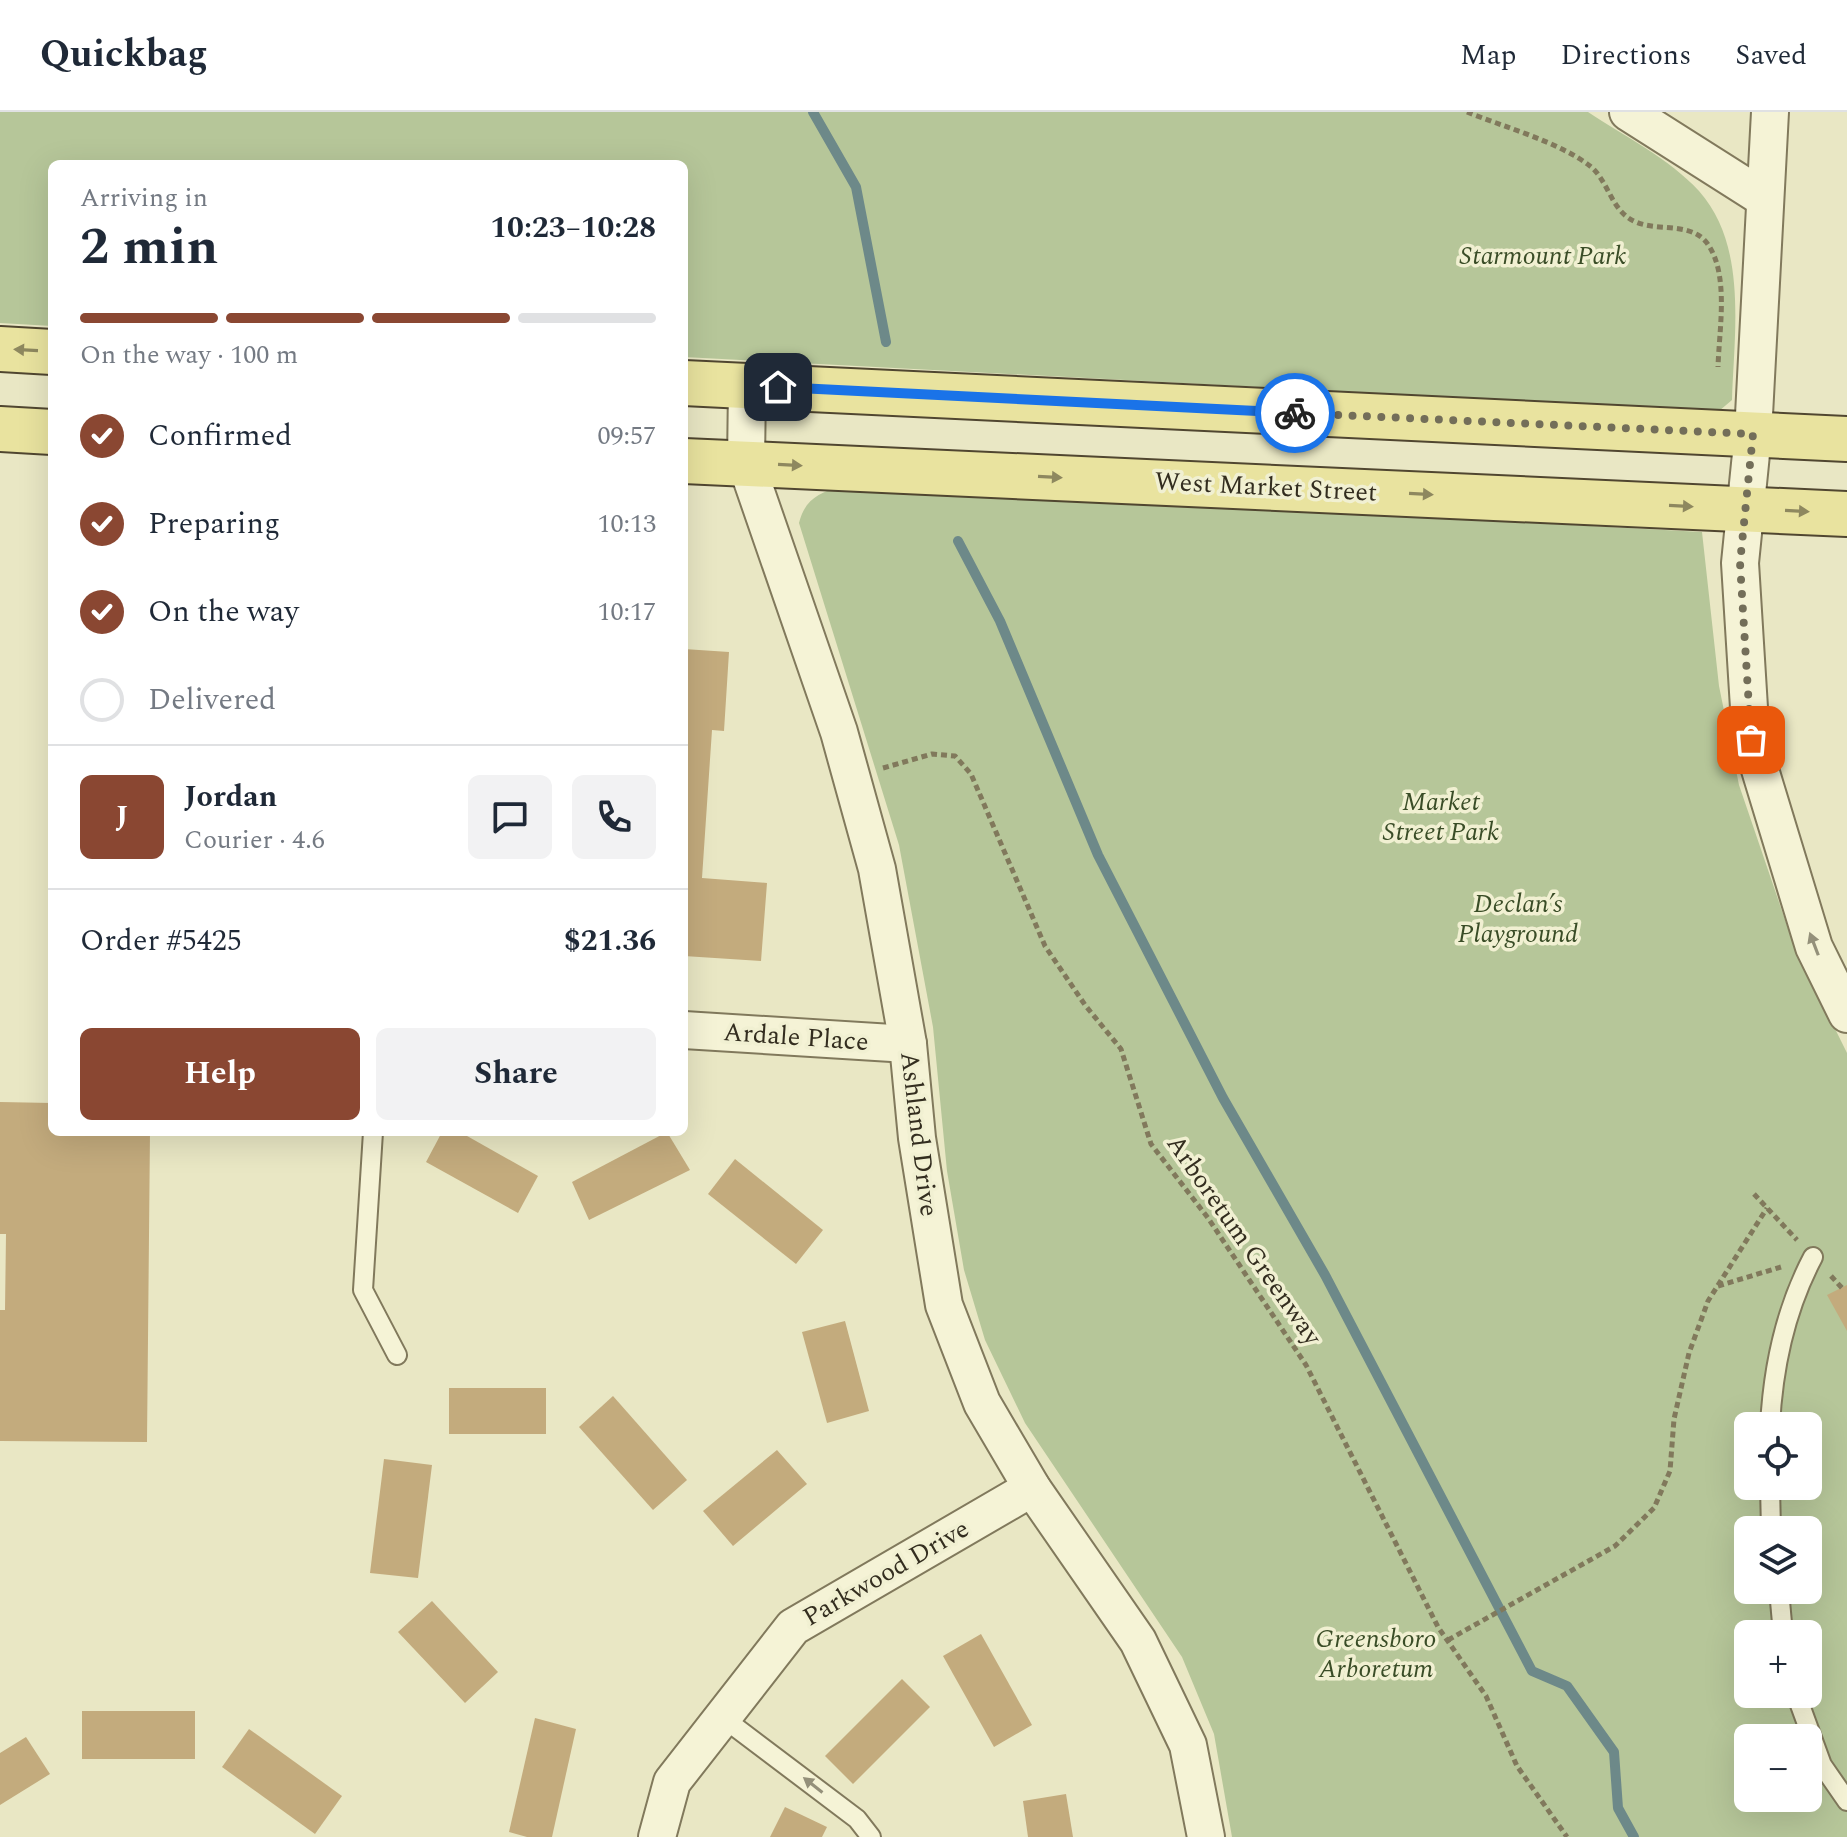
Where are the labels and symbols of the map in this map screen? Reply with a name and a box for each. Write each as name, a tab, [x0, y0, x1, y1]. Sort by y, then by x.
park label: Starmount Park	[1460, 236, 1626, 276]
one-way arrow	[13, 344, 38, 357]
pin	[744, 353, 812, 421]
courier	[1255, 373, 1335, 453]
one-way arrow	[778, 459, 803, 472]
street label: West Market Street	[1154, 461, 1378, 513]
one-way arrow	[1038, 471, 1063, 484]
one-way arrow	[1409, 488, 1434, 501]
one-way arrow	[1669, 499, 1694, 512]
one-way arrow	[1785, 505, 1810, 518]
pin	[1717, 706, 1785, 774]
park label: Market Street Park	[1383, 782, 1499, 852]
park label: Declan’s Playground	[1458, 884, 1578, 954]
one-way arrow	[1807, 932, 1820, 956]
street label: Ardale Place	[722, 1012, 870, 1062]
street label: Ashland Drive	[889, 1049, 949, 1219]
street label: Arboretum Greenway	[1156, 1127, 1333, 1355]
street label: Parkwood Drive	[795, 1509, 977, 1637]
park label: Greensboro Arboretum	[1316, 1619, 1436, 1689]
one-way arrow	[803, 1777, 824, 1793]

